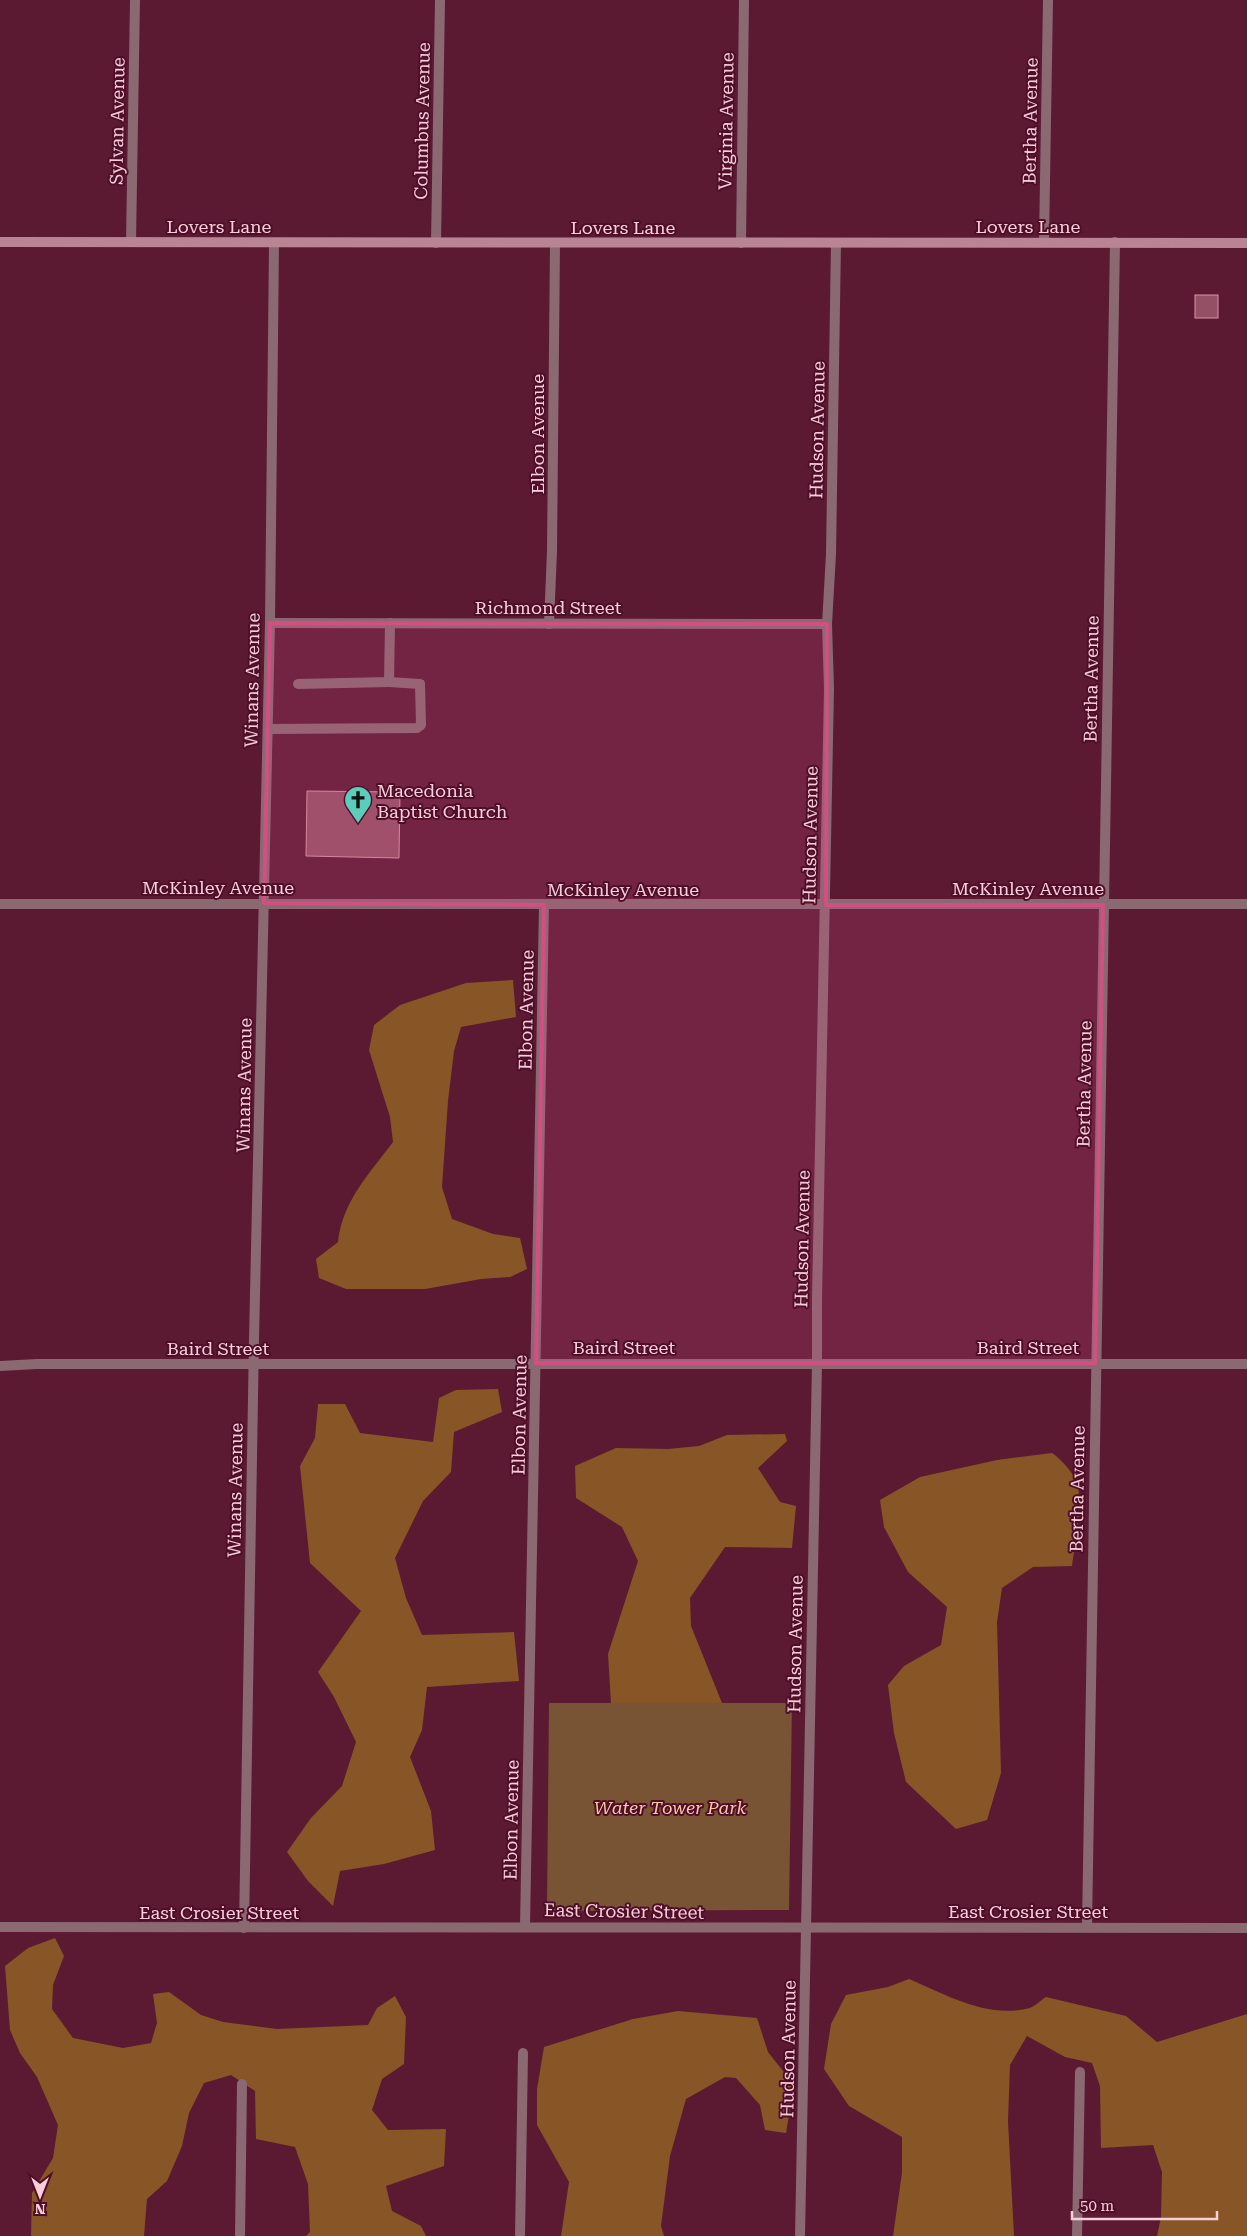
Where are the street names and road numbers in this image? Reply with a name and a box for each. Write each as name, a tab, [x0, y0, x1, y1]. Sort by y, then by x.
street label: Columbus Avenue	[410, 42, 434, 200]
street label: Virginia Avenue	[714, 52, 738, 190]
street label: Sylvan Avenue	[105, 57, 129, 185]
street label: Bertha Avenue	[1018, 57, 1042, 185]
street label: Lovers Lane	[167, 216, 272, 237]
street label: Lovers Lane	[976, 216, 1081, 237]
street label: Lovers Lane	[571, 217, 676, 238]
street label: Hudson Avenue	[805, 361, 829, 499]
street label: Elbon Avenue	[527, 374, 548, 494]
street label: Richmond Street	[475, 597, 622, 618]
street label: Winans Avenue	[240, 612, 264, 747]
street label: Bertha Avenue	[1079, 615, 1103, 743]
street label: Hudson Avenue	[798, 766, 822, 904]
street label: McKinley Avenue	[142, 877, 294, 898]
street label: McKinley Avenue	[952, 878, 1104, 899]
street label: McKinley Avenue	[547, 879, 699, 900]
street label: Elbon Avenue	[514, 949, 538, 1070]
street label: Winans Avenue	[232, 1017, 256, 1152]
street label: Bertha Avenue	[1072, 1020, 1096, 1148]
street label: Hudson Avenue	[790, 1170, 814, 1308]
street label: Baird Street	[573, 1337, 675, 1358]
street label: Baird Street	[977, 1337, 1079, 1358]
street label: Baird Street	[167, 1338, 269, 1359]
street label: Elbon Avenue	[507, 1354, 531, 1475]
street label: Winans Avenue	[223, 1422, 247, 1557]
street label: Bertha Avenue	[1065, 1425, 1089, 1553]
street label: Hudson Avenue	[783, 1575, 807, 1713]
street label: Elbon Avenue	[499, 1759, 523, 1880]
street label: East Crosier Street	[544, 1899, 705, 1923]
street label: East Crosier Street	[948, 1901, 1108, 1922]
street label: East Crosier Street	[139, 1902, 299, 1923]
street label: Hudson Avenue	[776, 1980, 800, 2118]

